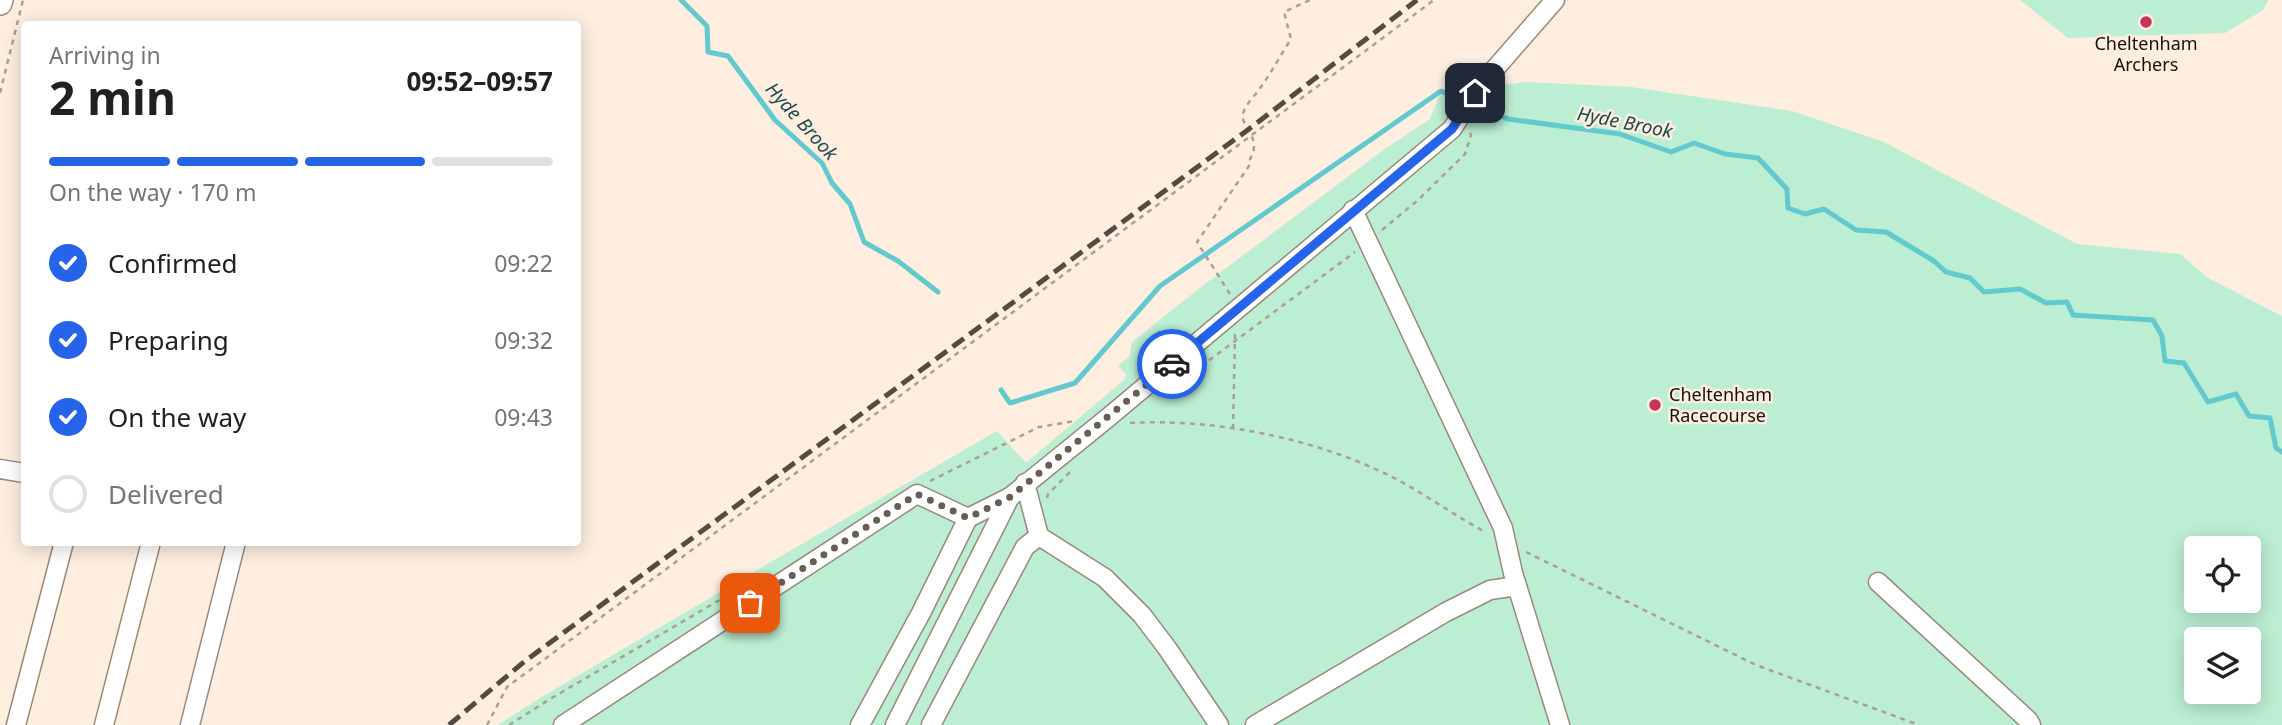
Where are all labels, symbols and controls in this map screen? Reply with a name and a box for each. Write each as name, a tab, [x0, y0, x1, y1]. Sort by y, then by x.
marker: Cheltenham Archers	[2138, 14, 2154, 30]
place label: Cheltenham Archers	[2094, 31, 2198, 76]
text: Arriving in	[49, 39, 161, 71]
text: 09:52–09:57	[406, 63, 553, 99]
pin	[1445, 63, 1505, 123]
text: 2 min	[49, 66, 176, 128]
icon: home	[1456, 74, 1494, 112]
water label: Hyde Brook	[760, 76, 844, 166]
water label: Hyde Brook	[1575, 100, 1675, 144]
text: On the way · 170 m	[49, 176, 256, 208]
icon: check	[49, 244, 87, 282]
text: Confirmed	[108, 245, 238, 281]
text: 09:22	[494, 247, 553, 279]
icon: check	[49, 321, 87, 359]
text: Preparing	[108, 322, 229, 358]
text: 09:32	[494, 324, 553, 356]
courier	[1137, 329, 1207, 399]
icon: car	[1153, 345, 1191, 383]
place label: Cheltenham Racecourse	[1669, 382, 1772, 427]
marker: Cheltenham Racecourse	[1647, 397, 1663, 413]
icon: check	[49, 398, 87, 436]
text: On the way	[108, 399, 246, 435]
text: 09:43	[494, 401, 553, 433]
text: Delivered	[108, 476, 224, 512]
map controls	[2184, 536, 2261, 704]
button: locate	[2184, 536, 2261, 613]
pin	[720, 573, 780, 633]
icon: bag	[731, 584, 769, 622]
button: layers	[2184, 627, 2261, 704]

